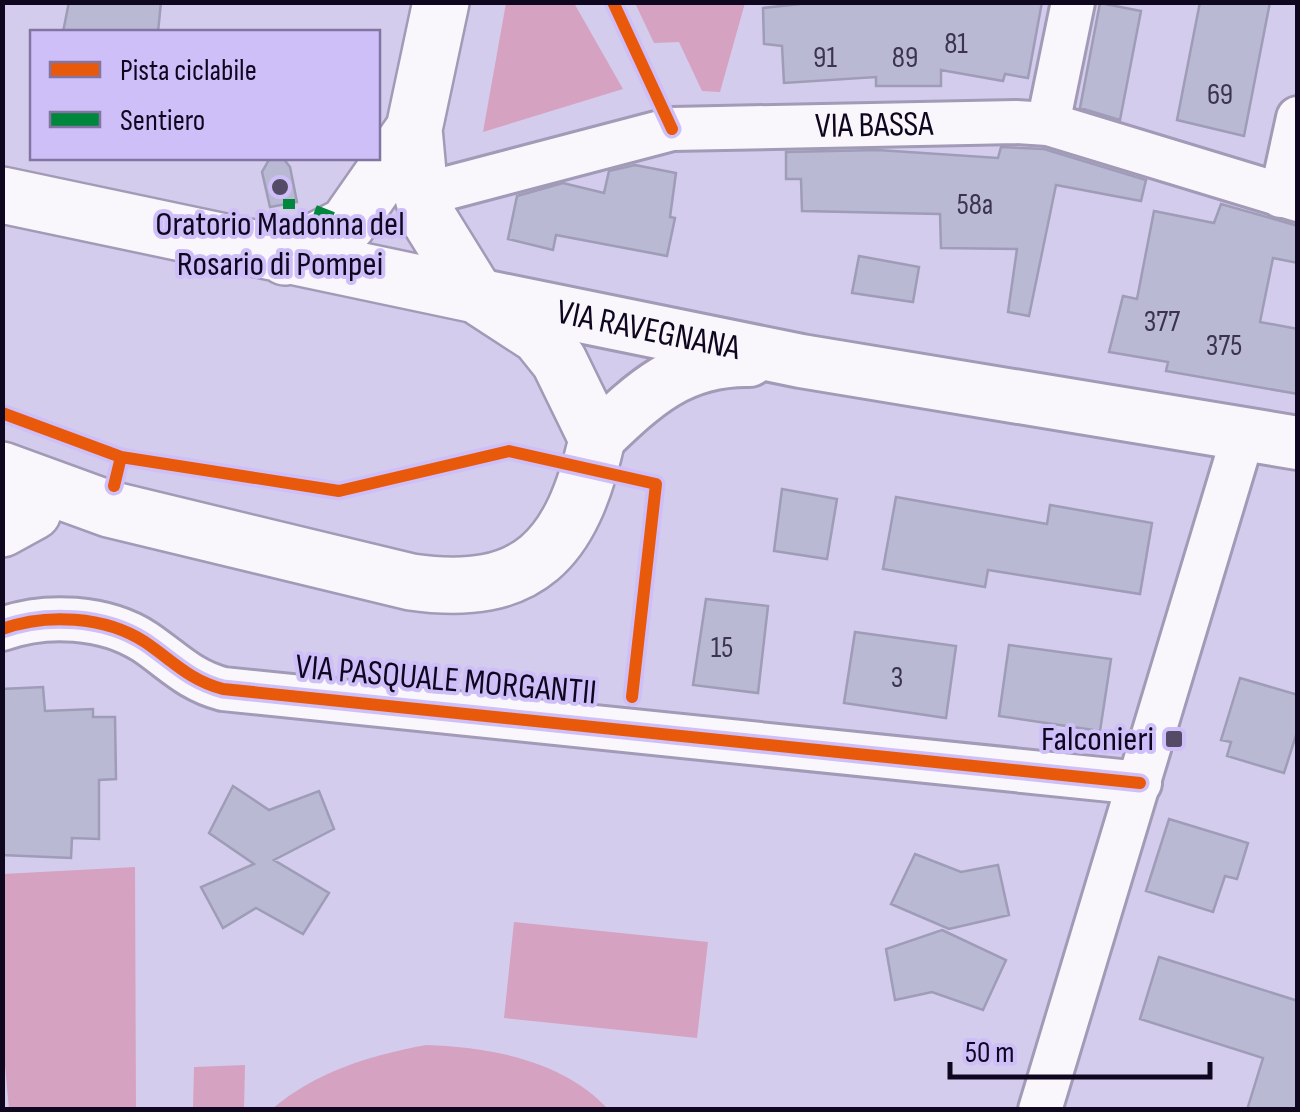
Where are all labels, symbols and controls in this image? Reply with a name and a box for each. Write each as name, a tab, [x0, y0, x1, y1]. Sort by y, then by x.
house number: 81	[944, 26, 968, 62]
legend	[30, 30, 380, 160]
house number: 91	[813, 40, 837, 76]
house number: 89	[892, 40, 918, 76]
text: Pista ciclabile	[120, 53, 257, 89]
house number: 69	[1207, 77, 1233, 113]
street label: VIA BASSA	[815, 102, 935, 148]
text: Sentiero	[120, 103, 205, 139]
marker: Oratorio Madonna del Rosario di Pompei	[269, 176, 291, 198]
house number: 58a	[957, 187, 993, 223]
place label: Oratorio Madonna del Rosario di Pompei	[155, 203, 405, 286]
street label: VIA RAVEGNANA	[553, 290, 745, 370]
house number: 377	[1144, 304, 1180, 340]
house number: 375	[1206, 328, 1242, 364]
house number: 15	[711, 630, 733, 666]
street label: VIA PASQUALE MORGANTII	[294, 645, 598, 715]
house number: 3	[891, 660, 903, 696]
place label: Falconieri	[1041, 718, 1154, 761]
marker: Falconieri	[1163, 728, 1185, 750]
scale bar	[950, 1017, 1210, 1079]
text: 50 m	[965, 1035, 1014, 1071]

